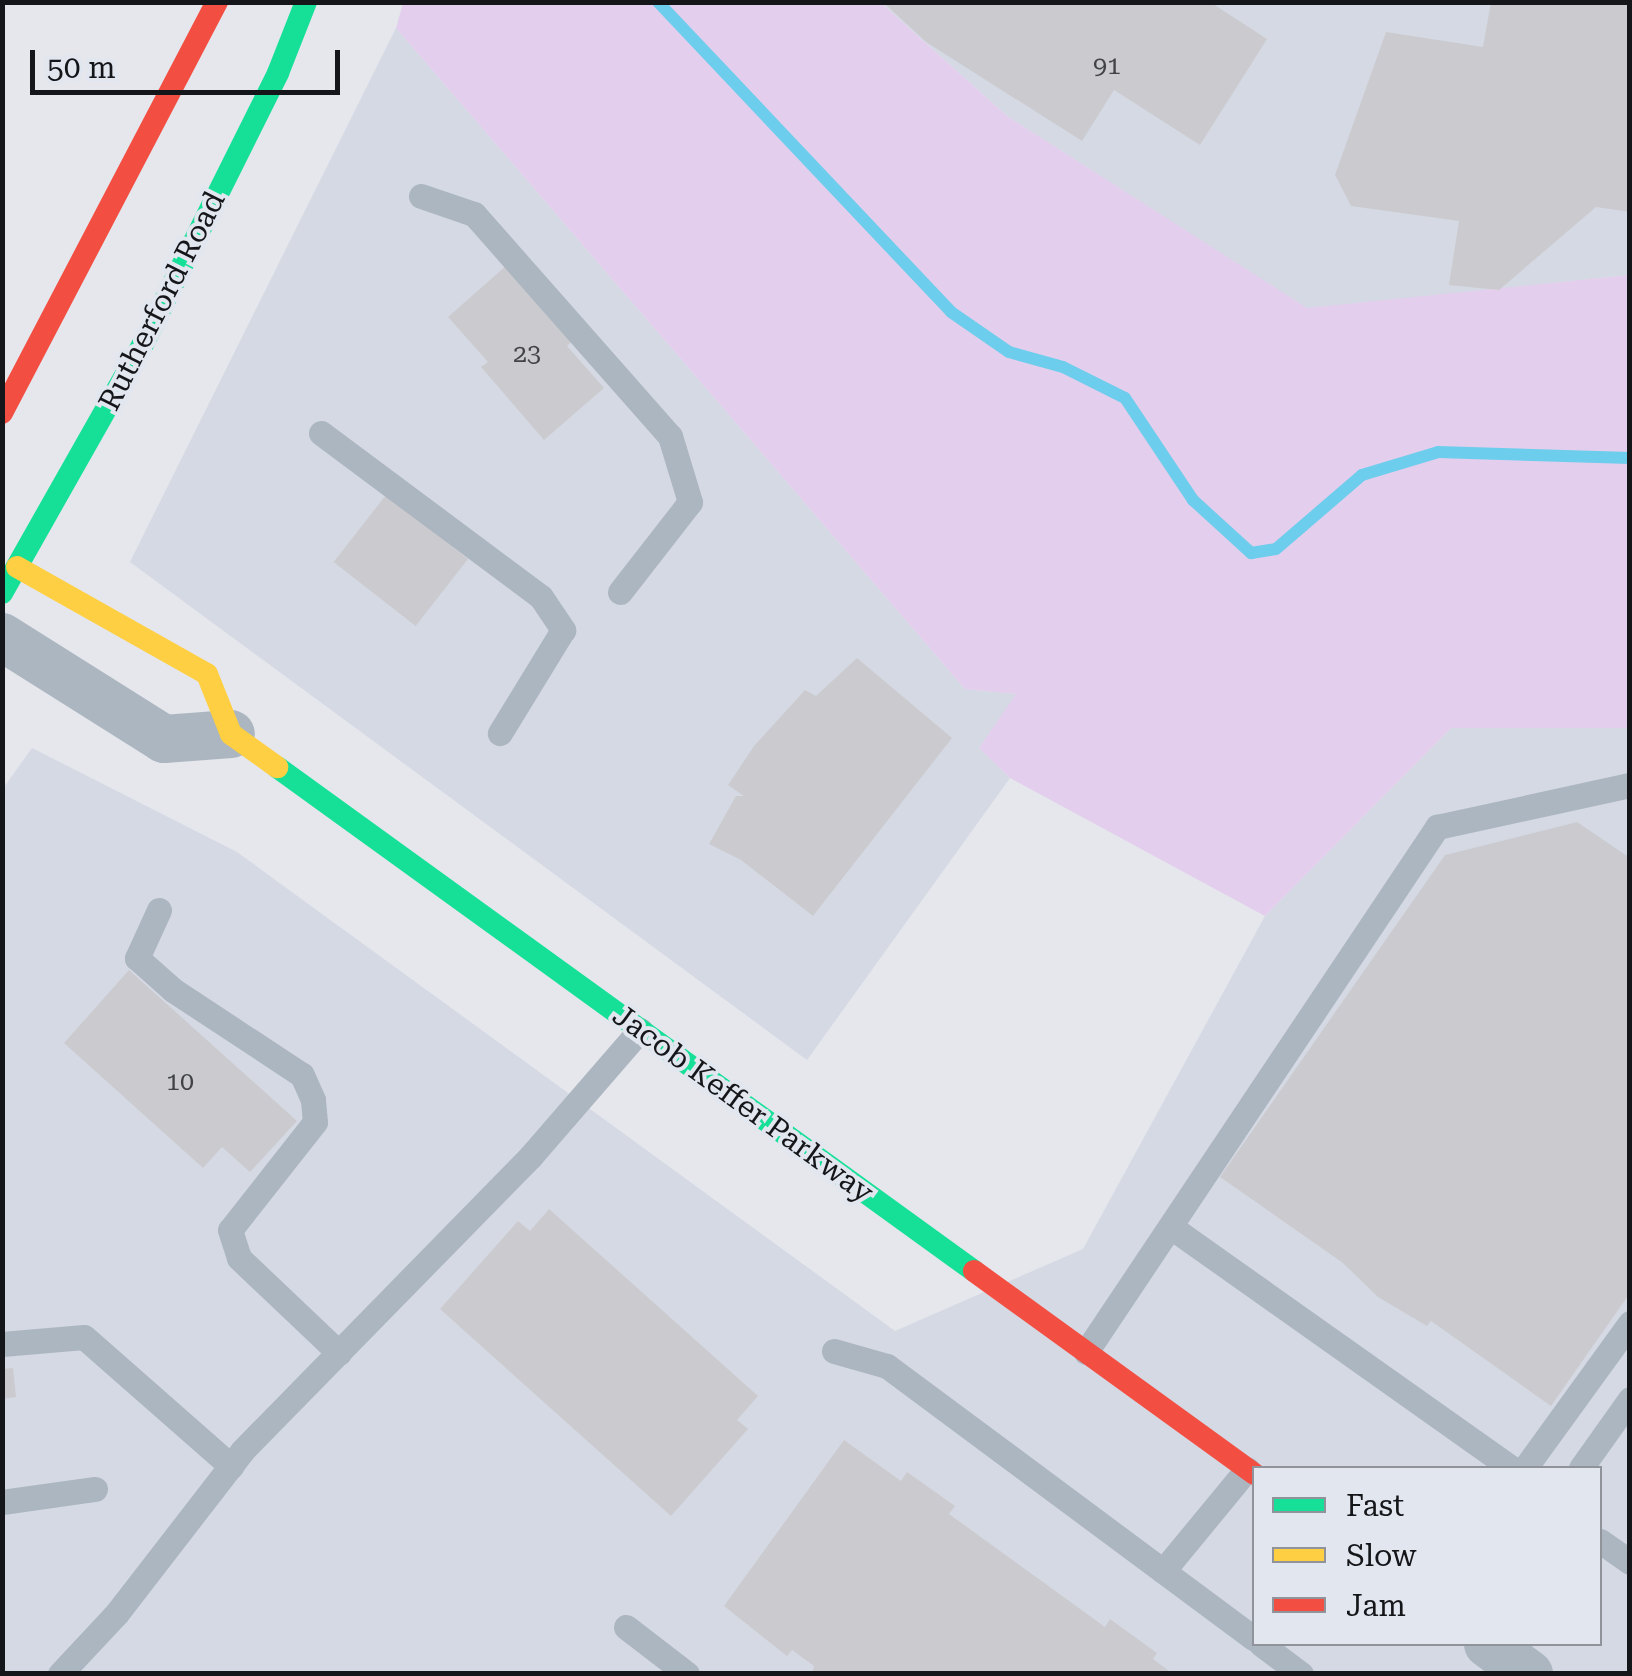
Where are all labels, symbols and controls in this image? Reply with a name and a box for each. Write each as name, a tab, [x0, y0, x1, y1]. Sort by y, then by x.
scale bar	[35, 30, 345, 92]
text: 50 m	[47, 50, 116, 85]
house number: 91	[1093, 51, 1121, 81]
street label: Rutherford Road	[91, 186, 233, 416]
house number: 23	[513, 339, 541, 369]
street label: Jacob Keffer Parkway	[606, 997, 880, 1211]
house number: 10	[166, 1067, 194, 1097]
legend	[1252, 1466, 1602, 1646]
text: Fast	[1346, 1488, 1404, 1523]
text: Slow	[1346, 1538, 1417, 1573]
text: Jam	[1346, 1588, 1406, 1623]

